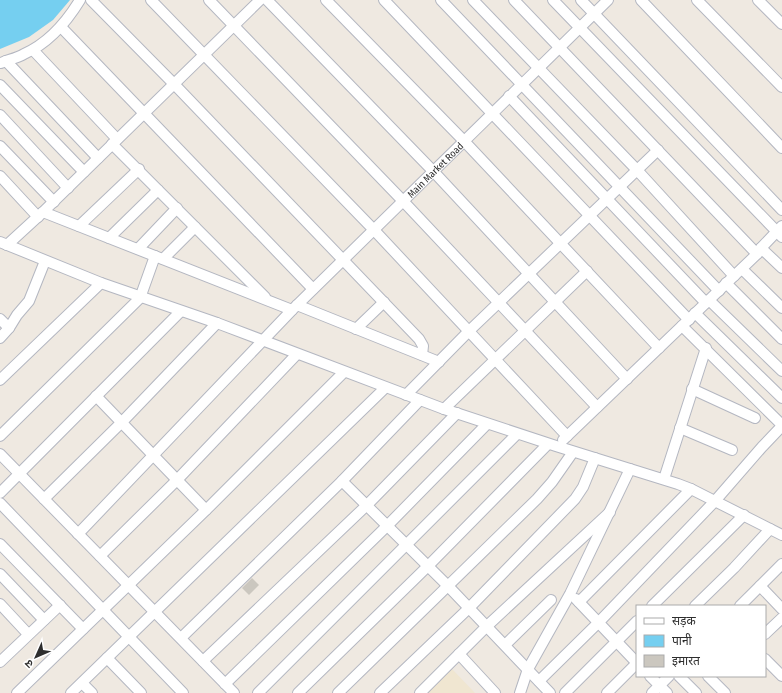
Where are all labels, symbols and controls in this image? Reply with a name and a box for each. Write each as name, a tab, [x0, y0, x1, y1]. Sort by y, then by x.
street label: Main Market Road	[405, 140, 466, 201]
legend	[636, 605, 766, 677]
text: सड़क	[672, 614, 697, 628]
text: पानी	[672, 633, 693, 648]
north arrow	[16, 637, 56, 677]
text: इमारत	[672, 654, 701, 668]
text: उ	[22, 656, 36, 671]

